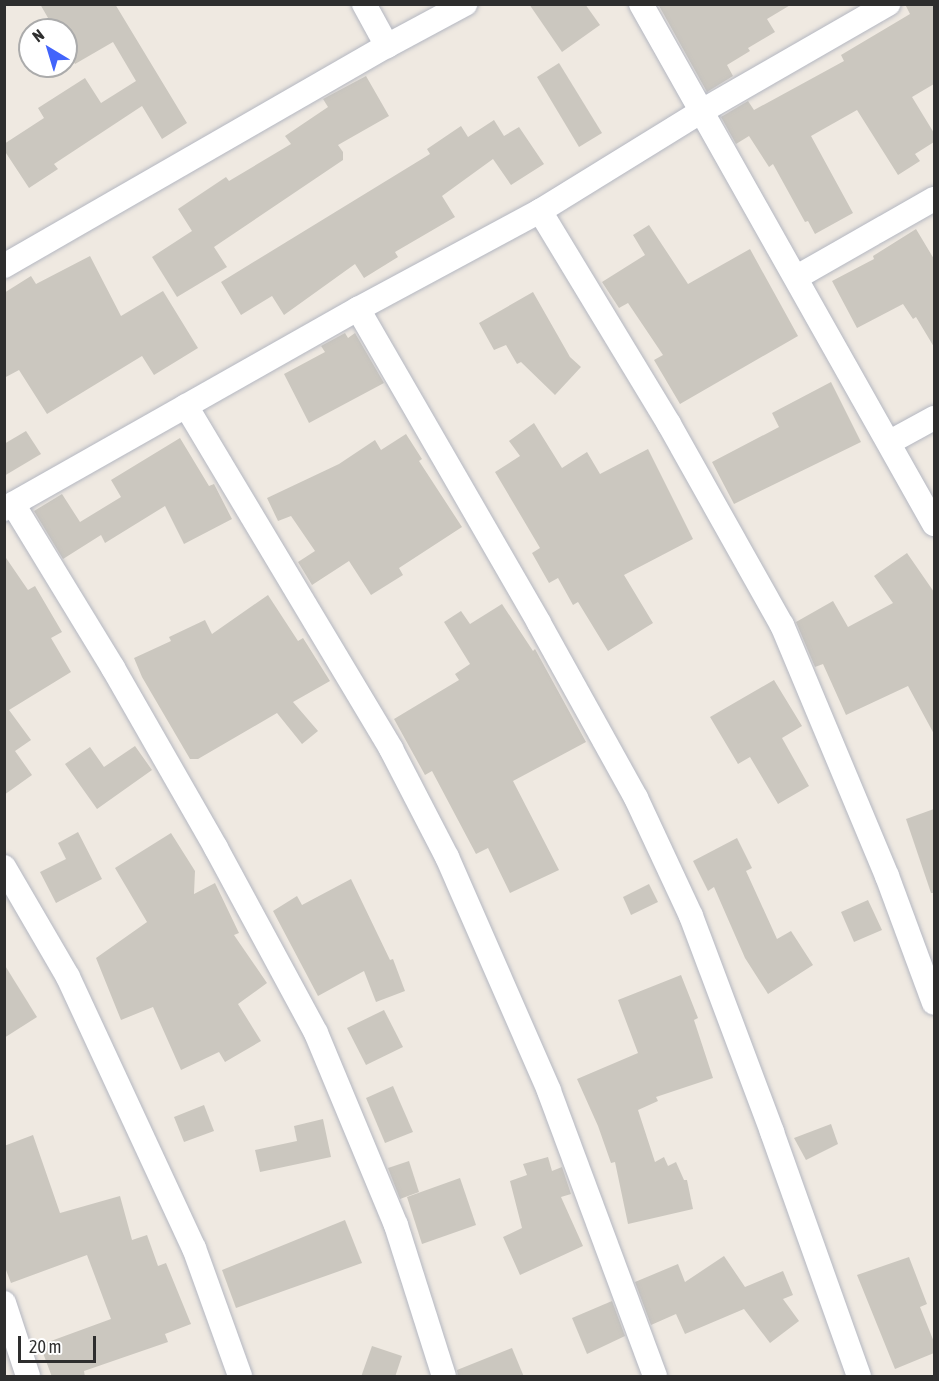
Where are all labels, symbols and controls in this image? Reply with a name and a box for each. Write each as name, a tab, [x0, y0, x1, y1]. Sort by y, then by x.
north arrow	[18, 18, 78, 78]
text: N	[29, 25, 47, 45]
scale bar	[21, 1324, 99, 1362]
text: 20 m	[29, 1336, 61, 1357]

